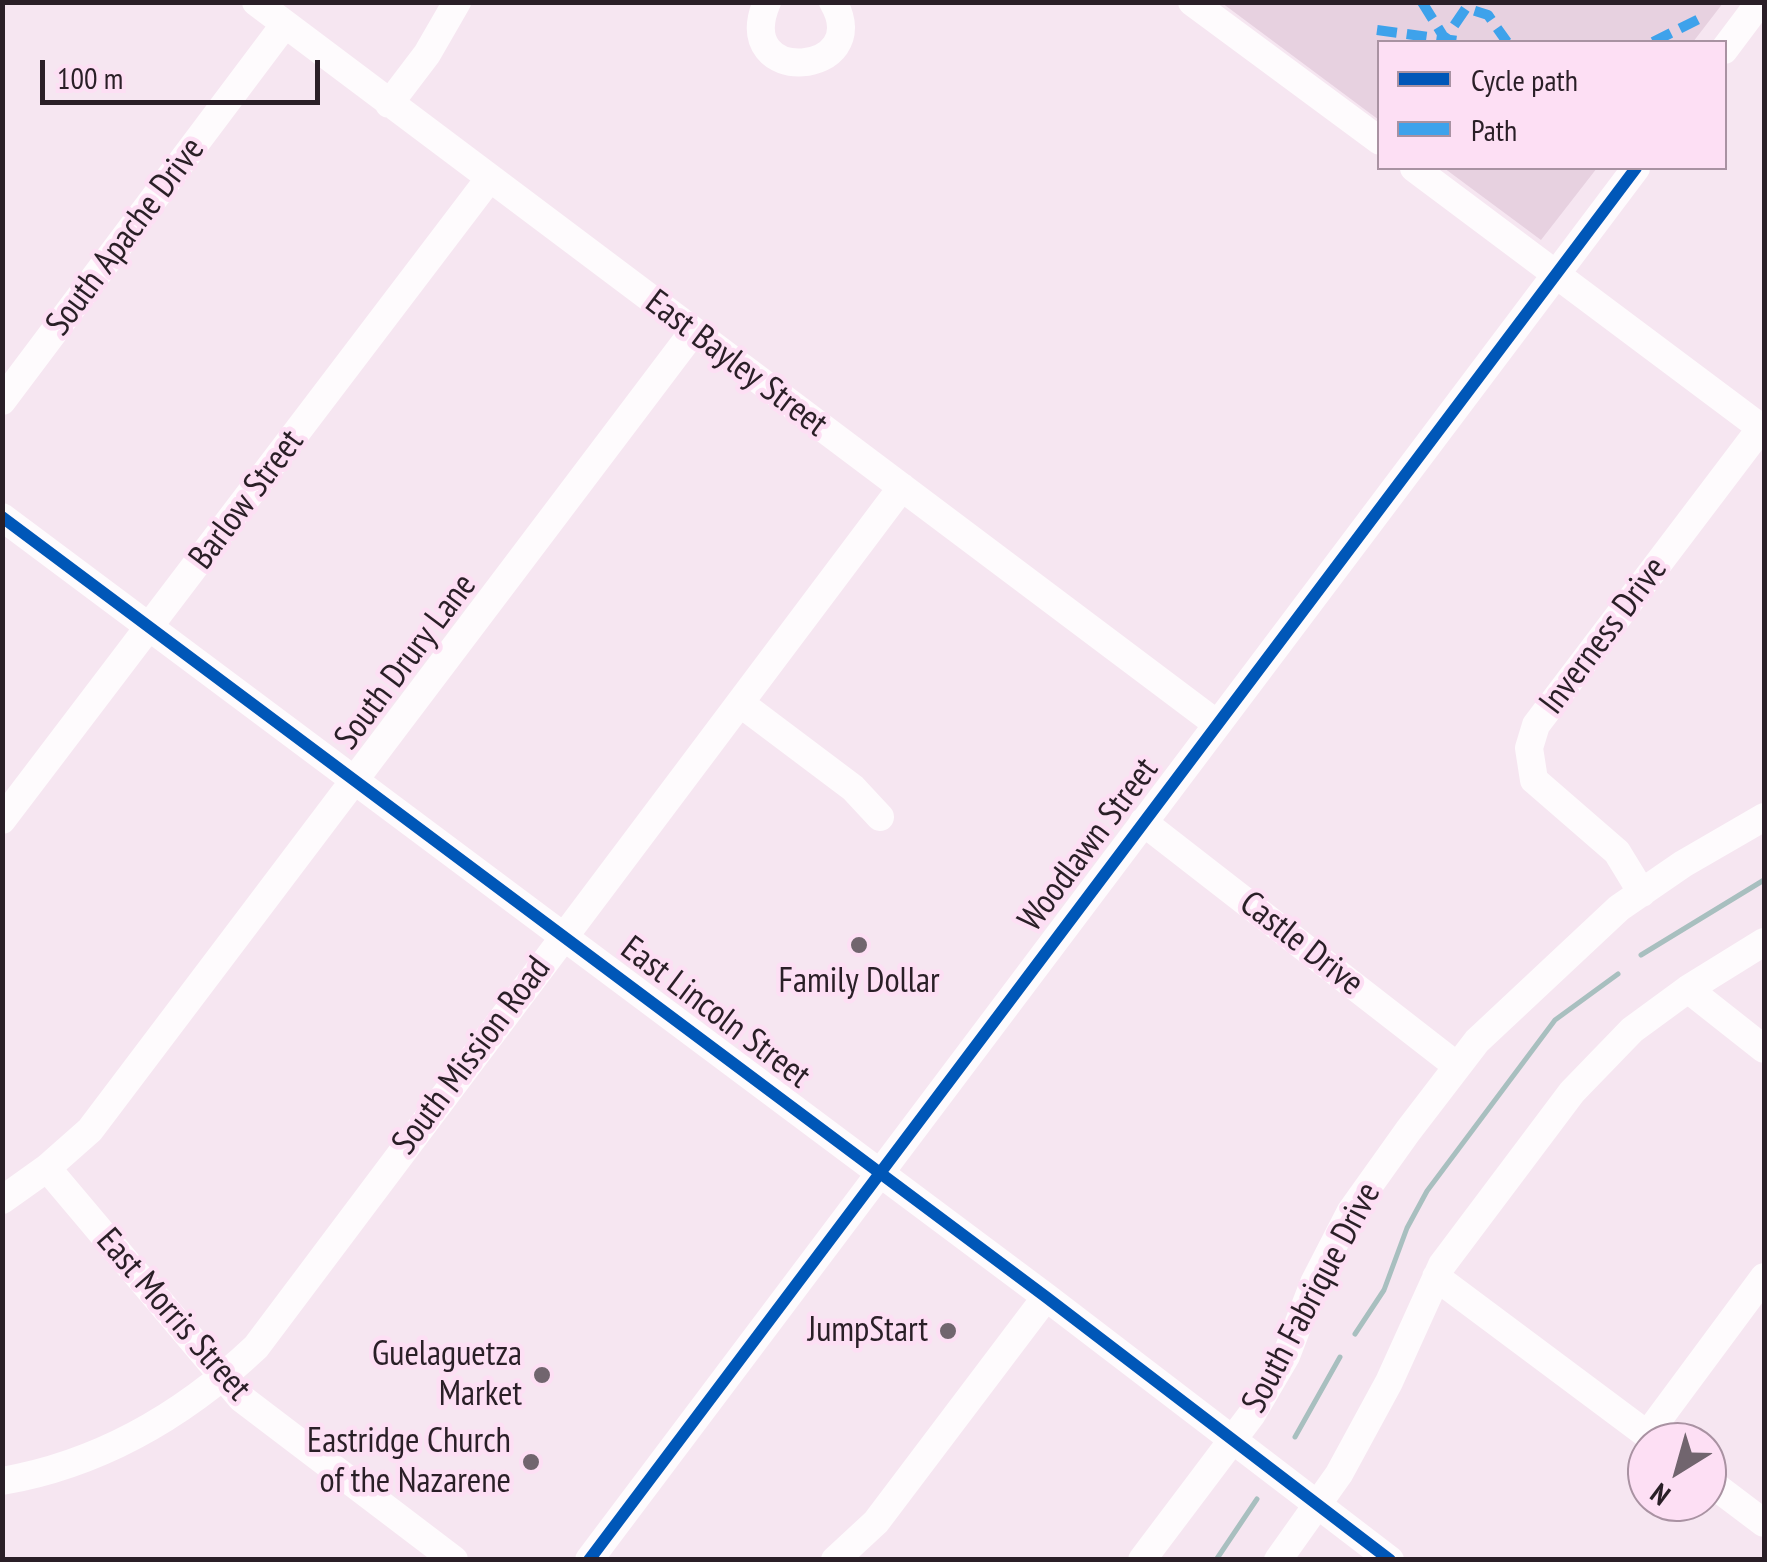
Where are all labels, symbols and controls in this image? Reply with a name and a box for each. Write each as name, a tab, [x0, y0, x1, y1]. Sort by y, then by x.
scale bar	[45, 40, 325, 102]
legend	[1377, 40, 1727, 170]
text: 100 m	[57, 58, 123, 97]
text: Cycle path	[1471, 60, 1578, 99]
text: Path	[1471, 110, 1517, 149]
street label: South Apache Drive	[38, 130, 214, 344]
street label: East Bayley Street	[637, 282, 835, 446]
street label: Barlow Street	[181, 422, 313, 578]
street label: Inverness Drive	[1531, 549, 1677, 723]
street label: South Drury Lane	[326, 566, 486, 758]
street label: Woodlawn Street	[1010, 750, 1168, 940]
street label: Castle Drive	[1231, 883, 1371, 1005]
street label: East Lincoln Street	[612, 928, 818, 1098]
marker: Family Dollar	[848, 934, 870, 956]
street label: South Mission Road	[384, 949, 560, 1163]
place label: Family Dollar	[779, 961, 939, 1003]
street label: South Fabrique Drive	[1234, 1176, 1390, 1420]
street label: East Morris Street	[87, 1221, 259, 1409]
place label: JumpStart	[808, 1310, 928, 1352]
marker: JumpStart	[937, 1320, 959, 1342]
place label: Guelaguetza Market	[372, 1334, 522, 1416]
marker: Guelaguetza Market	[531, 1364, 553, 1386]
place label: Eastridge Church of the Nazarene	[307, 1421, 511, 1503]
north arrow	[1627, 1422, 1727, 1522]
marker: Eastridge Church of the Nazarene	[520, 1451, 542, 1473]
text: N	[1643, 1475, 1677, 1514]

